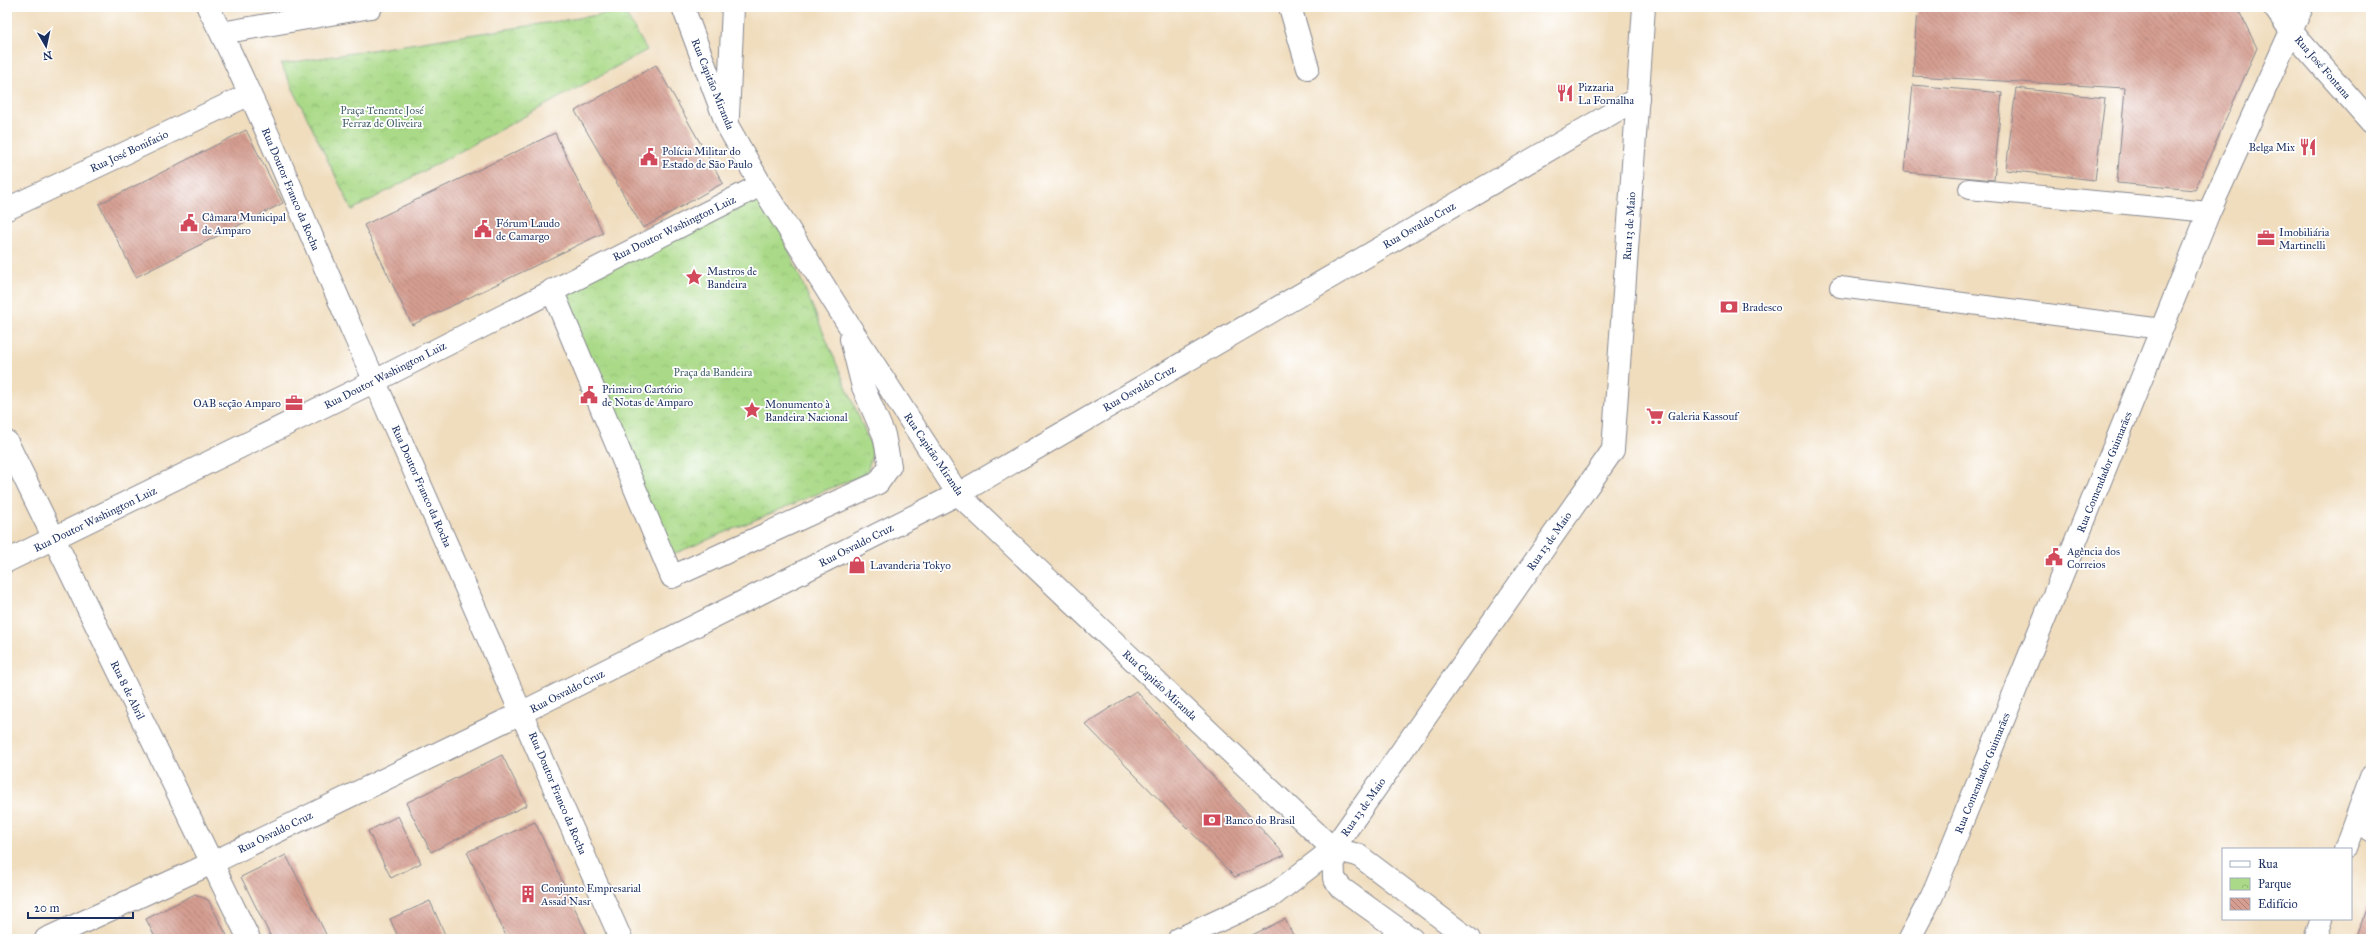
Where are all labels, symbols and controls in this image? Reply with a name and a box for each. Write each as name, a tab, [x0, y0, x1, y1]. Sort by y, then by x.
north arrow	[26, 26, 66, 66]
street label: Rua José Fontana	[2291, 33, 2354, 102]
street label: Rua Capitão Miranda	[688, 37, 737, 132]
text: N	[41, 48, 53, 63]
place label: Pizzaria La Fornalha	[1578, 81, 1634, 107]
restaurant icon: Pizzaria La Fornalha	[1555, 83, 1575, 103]
park label: Praça Tenente José Ferraz de Oliveira	[340, 104, 424, 130]
street label: Rua Doutor Franco da Rocha	[259, 126, 322, 253]
street label: Rua José Bonifacio	[88, 127, 171, 176]
restaurant icon: Belga Mix	[2298, 137, 2318, 157]
place label: Belga Mix	[2249, 141, 2295, 154]
place label: Polícia Militar do Estado de São Paulo	[662, 145, 753, 171]
public building icon: Polícia Militar do Estado de São Paulo	[639, 147, 659, 167]
street label: Rua 13 de Maio	[1621, 191, 1638, 261]
street label: Rua Doutor Washington Luiz	[611, 193, 738, 264]
street label: Rua Osvaldo Cruz	[1381, 199, 1458, 252]
place label: Câmara Municipal de Amparo	[202, 211, 286, 237]
public building icon: Câmara Municipal de Amparo	[179, 213, 199, 233]
place label: Fórum Laudo de Camargo	[496, 217, 560, 243]
public building icon: Fórum Laudo de Camargo	[473, 219, 493, 239]
place label: Imobiliária Martinelli	[2279, 226, 2330, 252]
office icon: Imobiliária Martinelli	[2256, 228, 2276, 248]
place label: Mastros de Bandeira	[707, 265, 757, 291]
place icon: Mastros de Bandeira	[684, 267, 704, 287]
bank icon: Bradesco	[1719, 297, 1739, 317]
place label: Bradesco	[1742, 301, 1783, 314]
street label: Rua Doutor Washington Luiz	[322, 339, 449, 412]
street label: Rua Osvaldo Cruz	[1101, 362, 1178, 415]
park label: Praça da Bandeira	[674, 366, 753, 379]
place label: Primeiro Cartório de Notas de Amparo	[602, 383, 693, 409]
public building icon: Primeiro Cartório de Notas de Amparo	[579, 385, 599, 405]
office icon: OAB seção Amparo	[284, 393, 304, 413]
place label: OAB seção Amparo	[193, 397, 281, 410]
place label: Monumento à Bandeira Nacional	[765, 398, 848, 424]
place icon: Monumento à Bandeira Nacional	[742, 400, 762, 420]
supermarket icon: Galeria Kassouf	[1645, 406, 1665, 426]
street label: Rua Capitão Miranda	[901, 410, 966, 498]
place label: Galeria Kassouf	[1668, 410, 1740, 423]
street label: Rua Comendador Guimarães	[2074, 410, 2135, 535]
street label: Rua Doutor Franco da Rocha	[389, 423, 455, 550]
street label: Rua Doutor Washington Luiz	[32, 484, 159, 555]
street label: Rua 13 de Maio	[1524, 509, 1575, 573]
street label: Rua Osvaldo Cruz	[817, 521, 896, 570]
place label: Agência dos Correios	[2066, 545, 2120, 571]
public building icon: Agência dos Correios	[2044, 547, 2064, 567]
shop icon: Lavanderia Tokyo	[847, 555, 867, 575]
place label: Lavanderia Tokyo	[870, 559, 951, 572]
street label: Rua Capitão Miranda	[1120, 648, 1200, 723]
street label: Rua 8 de Abril	[108, 659, 147, 722]
street label: Rua Osvaldo Cruz	[528, 667, 607, 716]
street label: Rua Comendador Guimarães	[1952, 711, 2013, 836]
street label: Rua Doutor Franco da Rocha	[526, 730, 589, 857]
street label: Rua 13 de Maio	[1338, 775, 1389, 839]
street label: Rua Osvaldo Cruz	[236, 809, 315, 856]
bank icon: Banco do Brasil	[1202, 810, 1222, 830]
place label: Banco do Brasil	[1225, 814, 1295, 827]
legend	[2222, 848, 2352, 920]
text: Rua	[2258, 857, 2279, 871]
text: Parque	[2258, 877, 2291, 892]
place label: Conjunto Empresarial Assad Nasr	[540, 882, 641, 908]
building icon: Conjunto Empresarial Assad Nasr	[518, 884, 538, 904]
scale bar	[28, 894, 133, 920]
text: Edifício	[2258, 897, 2298, 911]
text: 20 m	[34, 901, 60, 915]

